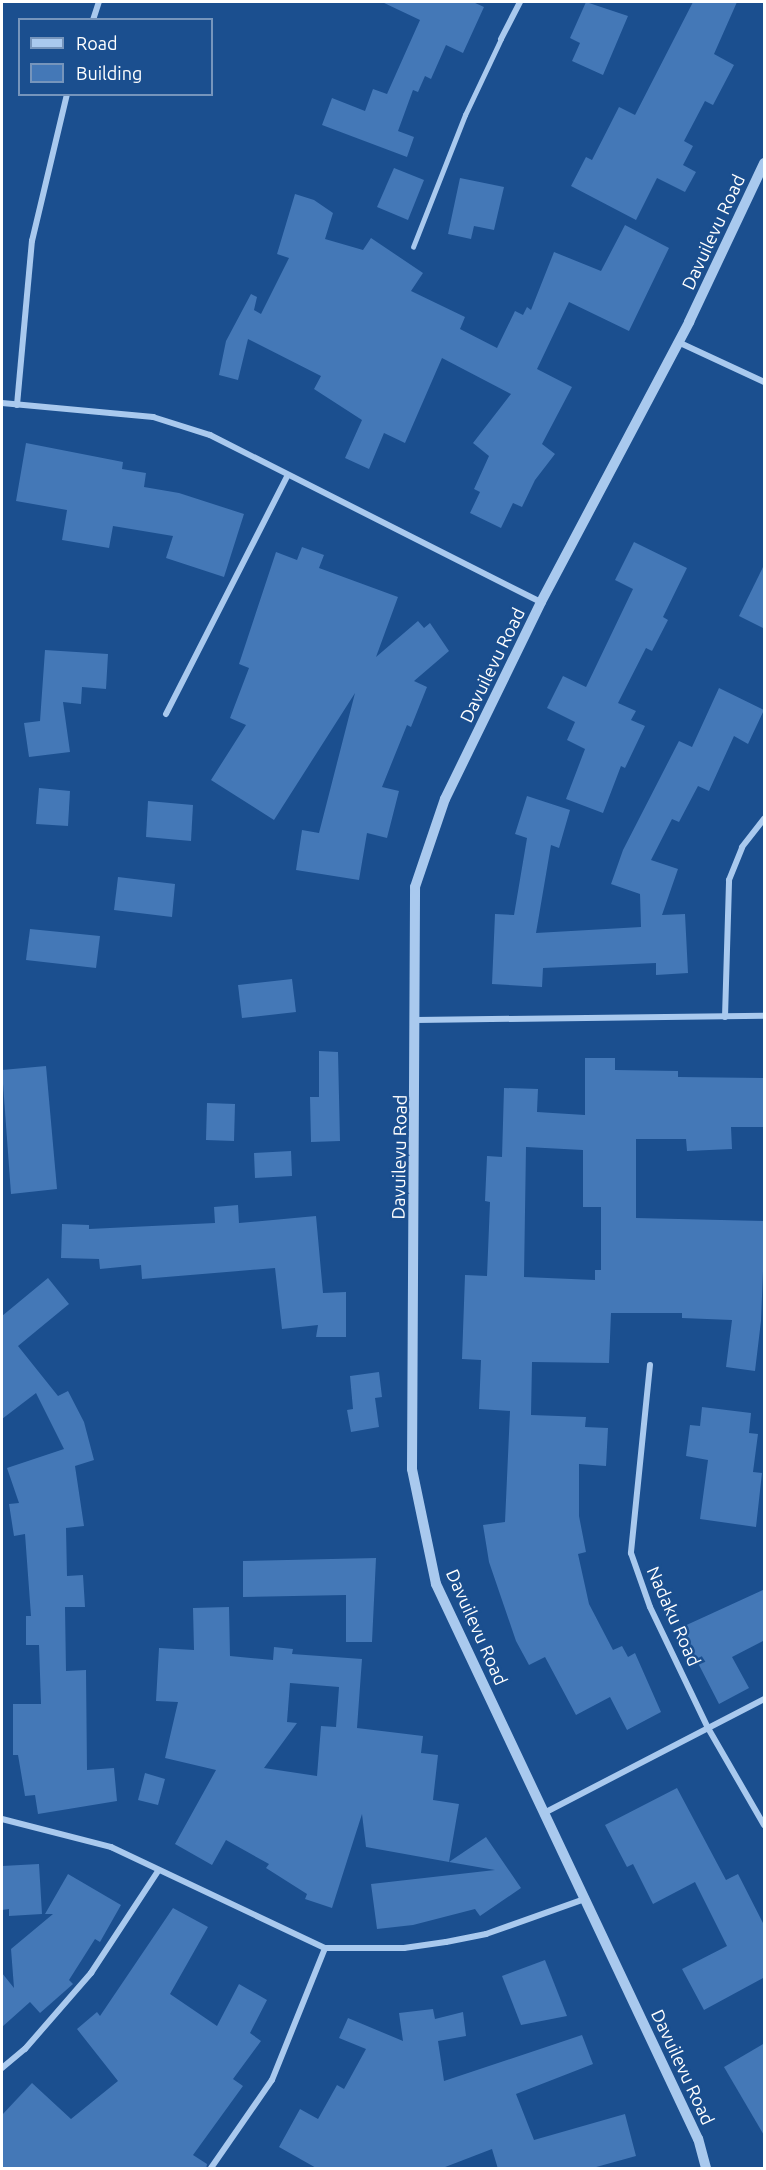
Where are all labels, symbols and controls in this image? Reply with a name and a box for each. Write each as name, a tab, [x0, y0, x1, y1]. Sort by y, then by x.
legend	[18, 18, 213, 96]
text: Road	[76, 33, 118, 53]
text: Building	[76, 63, 142, 83]
street label: Davuilevu Road	[677, 171, 749, 293]
street label: Davuilevu Road	[455, 604, 529, 726]
street label: Davuilevu Road	[387, 1094, 411, 1220]
street label: Nadaku Road	[642, 1563, 706, 1669]
street label: Davuilevu Road	[442, 1566, 512, 1688]
street label: Davuilevu Road	[647, 2006, 719, 2128]

